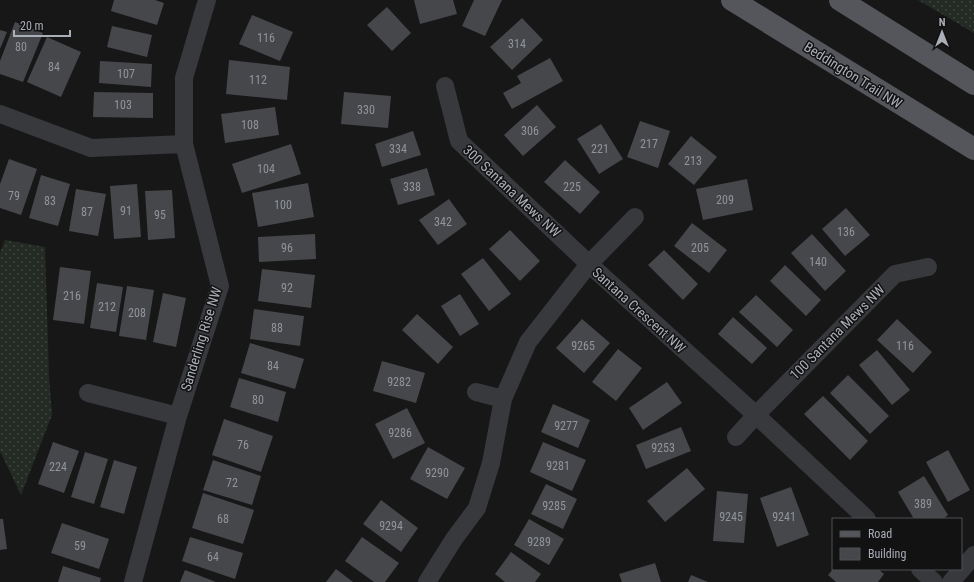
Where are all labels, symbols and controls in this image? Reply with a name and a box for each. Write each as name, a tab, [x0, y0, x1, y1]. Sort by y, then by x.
scale bar	[14, 12, 70, 38]
north arrow	[922, 12, 962, 52]
text: N	[939, 16, 946, 29]
text: 20 m	[20, 19, 44, 33]
house number: 116	[257, 31, 275, 45]
house number: 314	[508, 37, 526, 51]
street label: Beddington Trail NW	[801, 38, 905, 112]
house number: 80	[15, 40, 27, 54]
house number: 84	[48, 60, 60, 74]
house number: 107	[117, 67, 135, 81]
house number: 112	[249, 73, 267, 87]
house number: 103	[114, 98, 132, 112]
house number: 330	[357, 103, 375, 117]
house number: 108	[241, 118, 259, 132]
house number: 306	[521, 124, 539, 138]
house number: 217	[640, 137, 658, 151]
house number: 334	[389, 142, 407, 156]
street label: 300 Santana Mews NW	[460, 142, 564, 241]
house number: 221	[591, 142, 609, 156]
house number: 213	[684, 154, 702, 168]
house number: 104	[257, 162, 275, 176]
house number: 338	[403, 180, 421, 194]
house number: 225	[563, 180, 581, 194]
house number: 79	[8, 189, 20, 203]
house number: 209	[716, 193, 734, 207]
house number: 83	[44, 194, 56, 208]
house number: 100	[274, 198, 292, 212]
house number: 91	[120, 204, 132, 218]
house number: 87	[81, 205, 93, 219]
house number: 95	[154, 208, 166, 222]
house number: 342	[434, 215, 452, 229]
house number: 136	[837, 225, 855, 239]
house number: 96	[281, 241, 293, 255]
house number: 205	[691, 241, 709, 255]
house number: 140	[809, 255, 827, 269]
street label: Santana Crescent NW	[589, 264, 689, 356]
house number: 92	[281, 281, 293, 295]
street label: 100 Santana Mews NW	[786, 281, 888, 383]
street label: Sanderling Rise NW	[178, 285, 225, 393]
house number: 216	[63, 289, 81, 303]
house number: 212	[98, 300, 116, 314]
house number: 208	[128, 306, 146, 320]
house number: 88	[271, 321, 283, 335]
house number: 9265	[571, 339, 595, 353]
house number: 116	[896, 339, 914, 353]
house number: 84	[267, 359, 279, 373]
house number: 9282	[387, 375, 411, 389]
house number: 80	[252, 393, 264, 407]
house number: 9277	[554, 419, 578, 433]
house number: 9286	[388, 426, 412, 440]
house number: 76	[237, 438, 249, 452]
house number: 9253	[651, 441, 675, 455]
house number: 9281	[546, 459, 570, 473]
house number: 224	[49, 460, 67, 474]
house number: 9290	[425, 466, 449, 480]
house number: 72	[226, 476, 238, 490]
house number: 389	[914, 497, 932, 511]
house number: 9285	[542, 499, 566, 513]
house number: 9245	[719, 510, 743, 524]
house number: 9241	[772, 510, 796, 524]
house number: 68	[217, 512, 229, 526]
legend	[832, 518, 962, 570]
house number: 9294	[379, 519, 403, 533]
text: Road	[868, 527, 892, 541]
house number: 9289	[527, 535, 551, 549]
house number: 59	[74, 539, 86, 553]
text: Building	[868, 547, 906, 561]
house number: 64	[207, 550, 219, 564]

